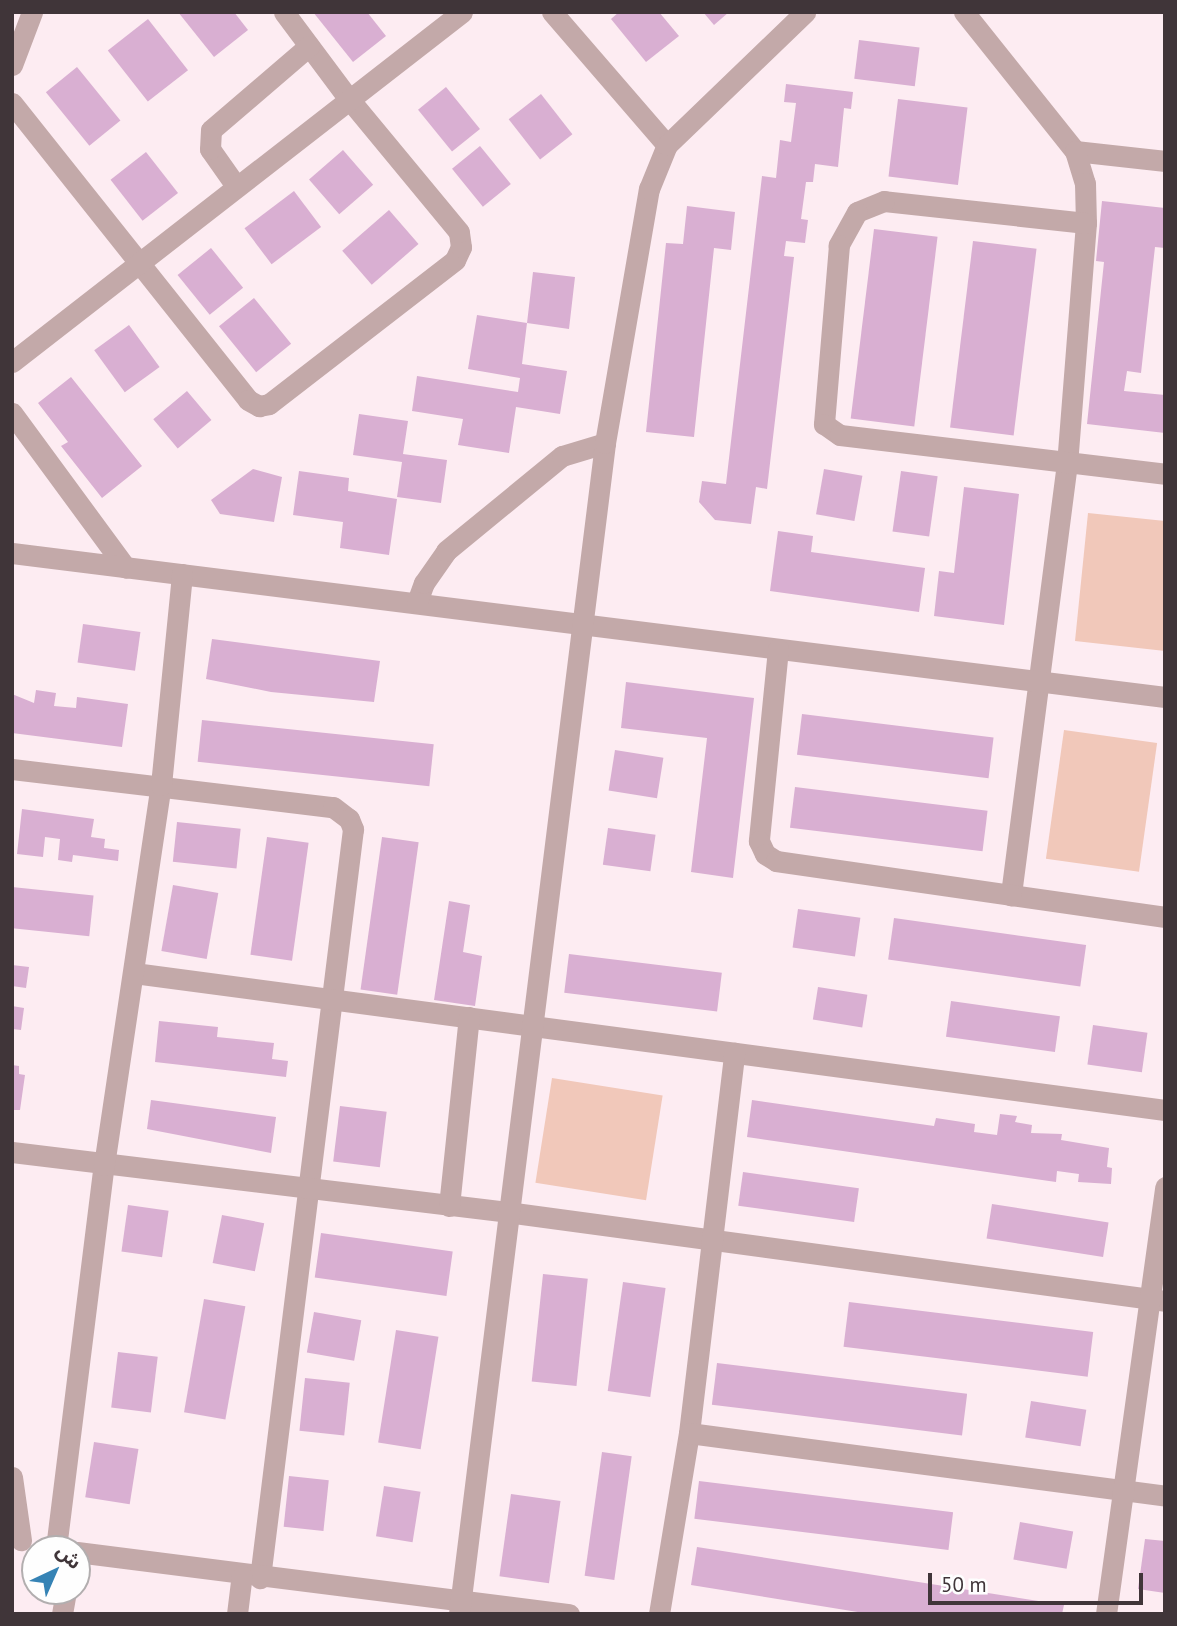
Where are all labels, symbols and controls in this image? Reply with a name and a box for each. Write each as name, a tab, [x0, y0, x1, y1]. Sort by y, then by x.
north arrow	[21, 1535, 91, 1605]
text: ش	[51, 1539, 87, 1574]
scale bar	[932, 1560, 1147, 1604]
text: 50 m	[941, 1571, 987, 1598]

